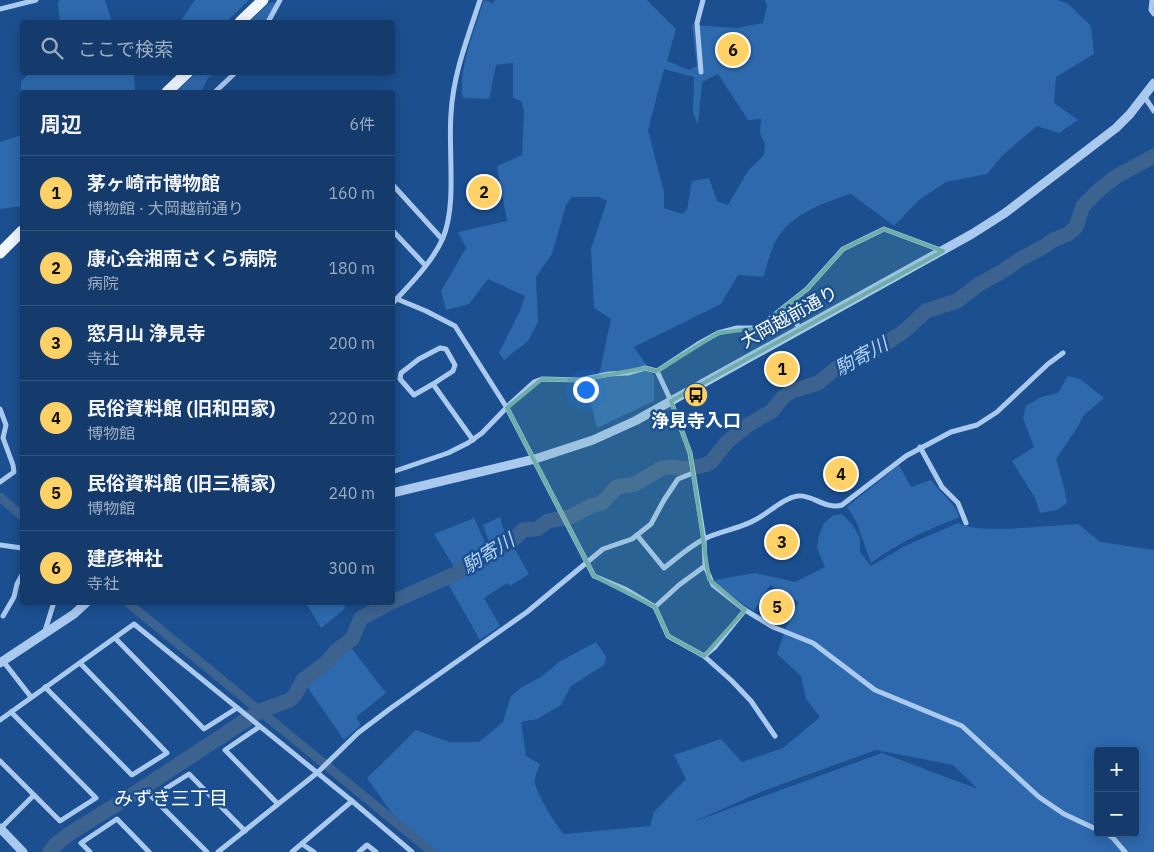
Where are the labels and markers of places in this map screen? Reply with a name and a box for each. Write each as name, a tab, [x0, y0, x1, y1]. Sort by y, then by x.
pin: 6	[717, 31, 749, 69]
pin: 2	[468, 173, 500, 211]
pin: 1	[766, 350, 798, 388]
bus stop icon: 浄見寺入口	[683, 382, 709, 408]
place label: 浄見寺入口	[651, 409, 741, 432]
pin: 4	[825, 455, 857, 493]
pin: 3	[766, 523, 798, 561]
pin: 5	[761, 588, 793, 626]

